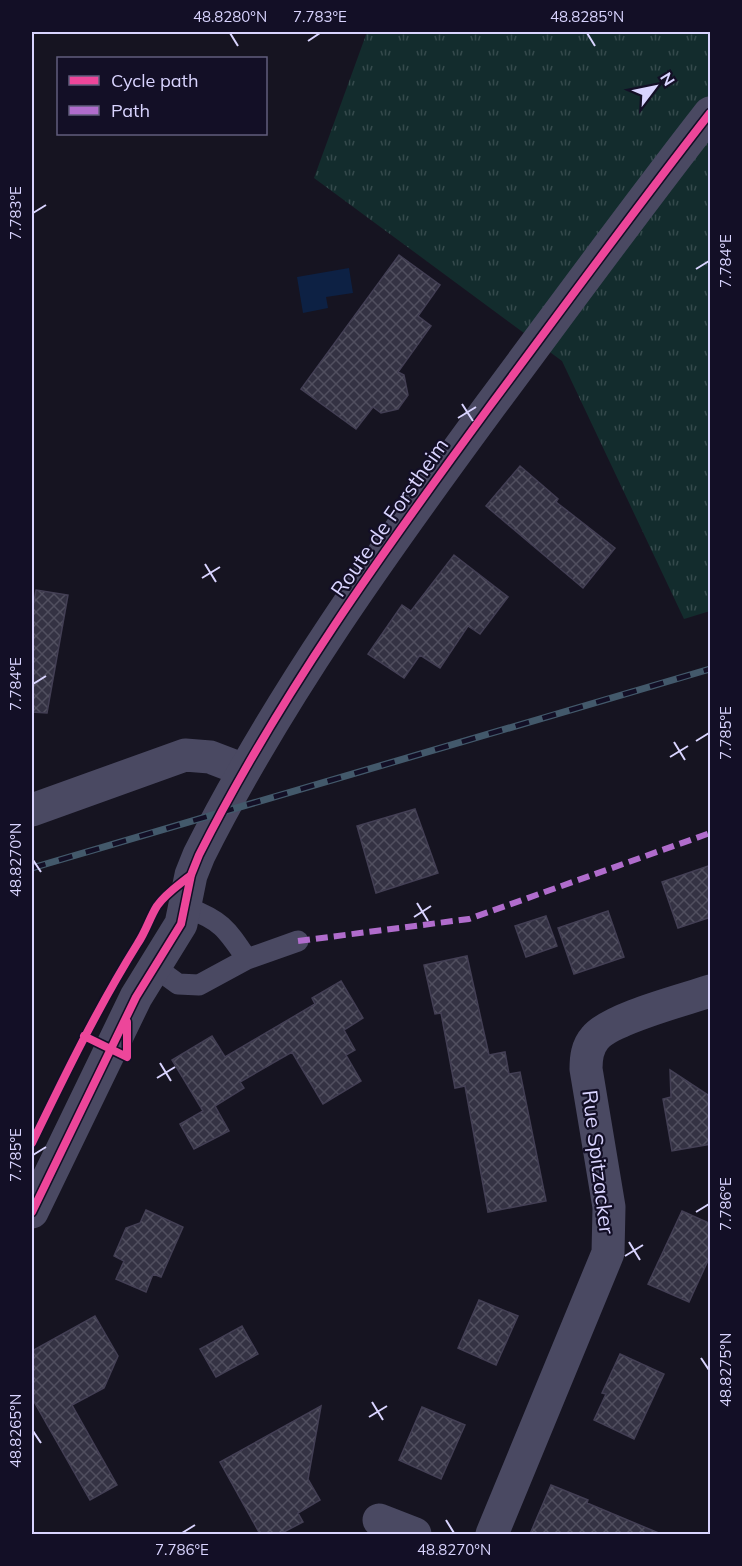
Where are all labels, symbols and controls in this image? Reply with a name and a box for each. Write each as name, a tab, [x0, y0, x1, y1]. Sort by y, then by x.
text: 48.8280°N	[193, 7, 267, 26]
text: 7.783°E	[293, 7, 347, 26]
text: 48.8285°N	[550, 7, 624, 26]
legend	[57, 57, 267, 135]
north arrow	[625, 57, 685, 117]
text: Cycle path	[111, 69, 198, 92]
text: N	[656, 69, 679, 89]
text: Path	[111, 99, 150, 122]
text: 7.783°E	[6, 186, 25, 240]
text: 7.784°E	[716, 234, 735, 288]
street label: Route de Forstheim	[324, 433, 454, 601]
text: 7.784°E	[6, 657, 25, 711]
text: 7.785°E	[716, 706, 735, 760]
text: 48.8270°N	[6, 823, 25, 897]
street label: Rue Spitzacker	[577, 1088, 621, 1236]
text: 7.785°E	[6, 1128, 25, 1182]
text: 7.786°E	[716, 1177, 735, 1231]
text: 48.8275°N	[716, 1333, 735, 1407]
text: 48.8265°N	[6, 1394, 25, 1468]
text: 7.786°E	[155, 1540, 209, 1559]
text: 48.8270°N	[417, 1540, 491, 1559]

